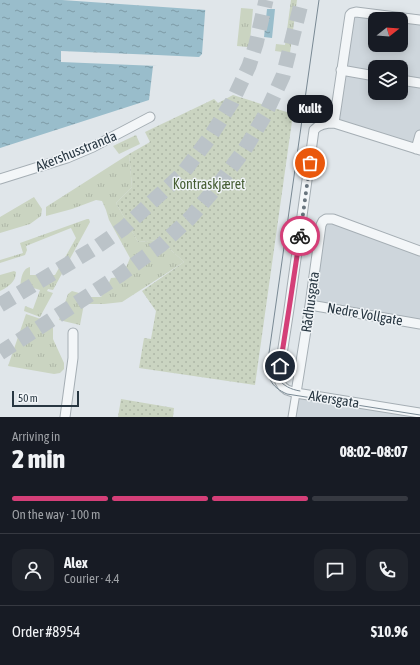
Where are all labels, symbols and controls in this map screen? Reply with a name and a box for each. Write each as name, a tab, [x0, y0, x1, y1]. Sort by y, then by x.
north arrow	[368, 12, 408, 52]
map controls	[368, 12, 408, 100]
button: layers	[368, 60, 408, 100]
callout: Kullt	[287, 95, 333, 123]
text: Kullt	[298, 101, 322, 116]
street label: Akershusstranda	[33, 127, 119, 175]
pin	[293, 146, 327, 180]
icon: bag	[299, 152, 321, 174]
park label: Kontraskjæret	[173, 176, 245, 192]
courier	[280, 216, 320, 256]
icon: bike	[289, 225, 311, 247]
street label: Rådhusgata	[298, 270, 322, 334]
street label: Nedre Vollgate	[326, 299, 404, 329]
pin	[263, 349, 297, 383]
icon: home	[269, 355, 291, 377]
street label: Akersgata	[308, 387, 360, 411]
scale bar	[12, 389, 79, 408]
text: 50 m	[18, 392, 38, 404]
text: Arriving in	[12, 429, 60, 444]
text: 08:02–08:07	[340, 443, 408, 460]
text: 2 min	[12, 444, 65, 474]
text: On the way · 100 m	[12, 507, 100, 522]
button: person	[12, 549, 54, 591]
button: chat	[314, 549, 356, 591]
button: phone	[366, 549, 408, 591]
text: Alex	[64, 554, 88, 571]
text: Courier · 4.4	[64, 571, 120, 586]
text: Order #8954	[12, 623, 80, 640]
text: $10.96	[371, 623, 408, 640]

